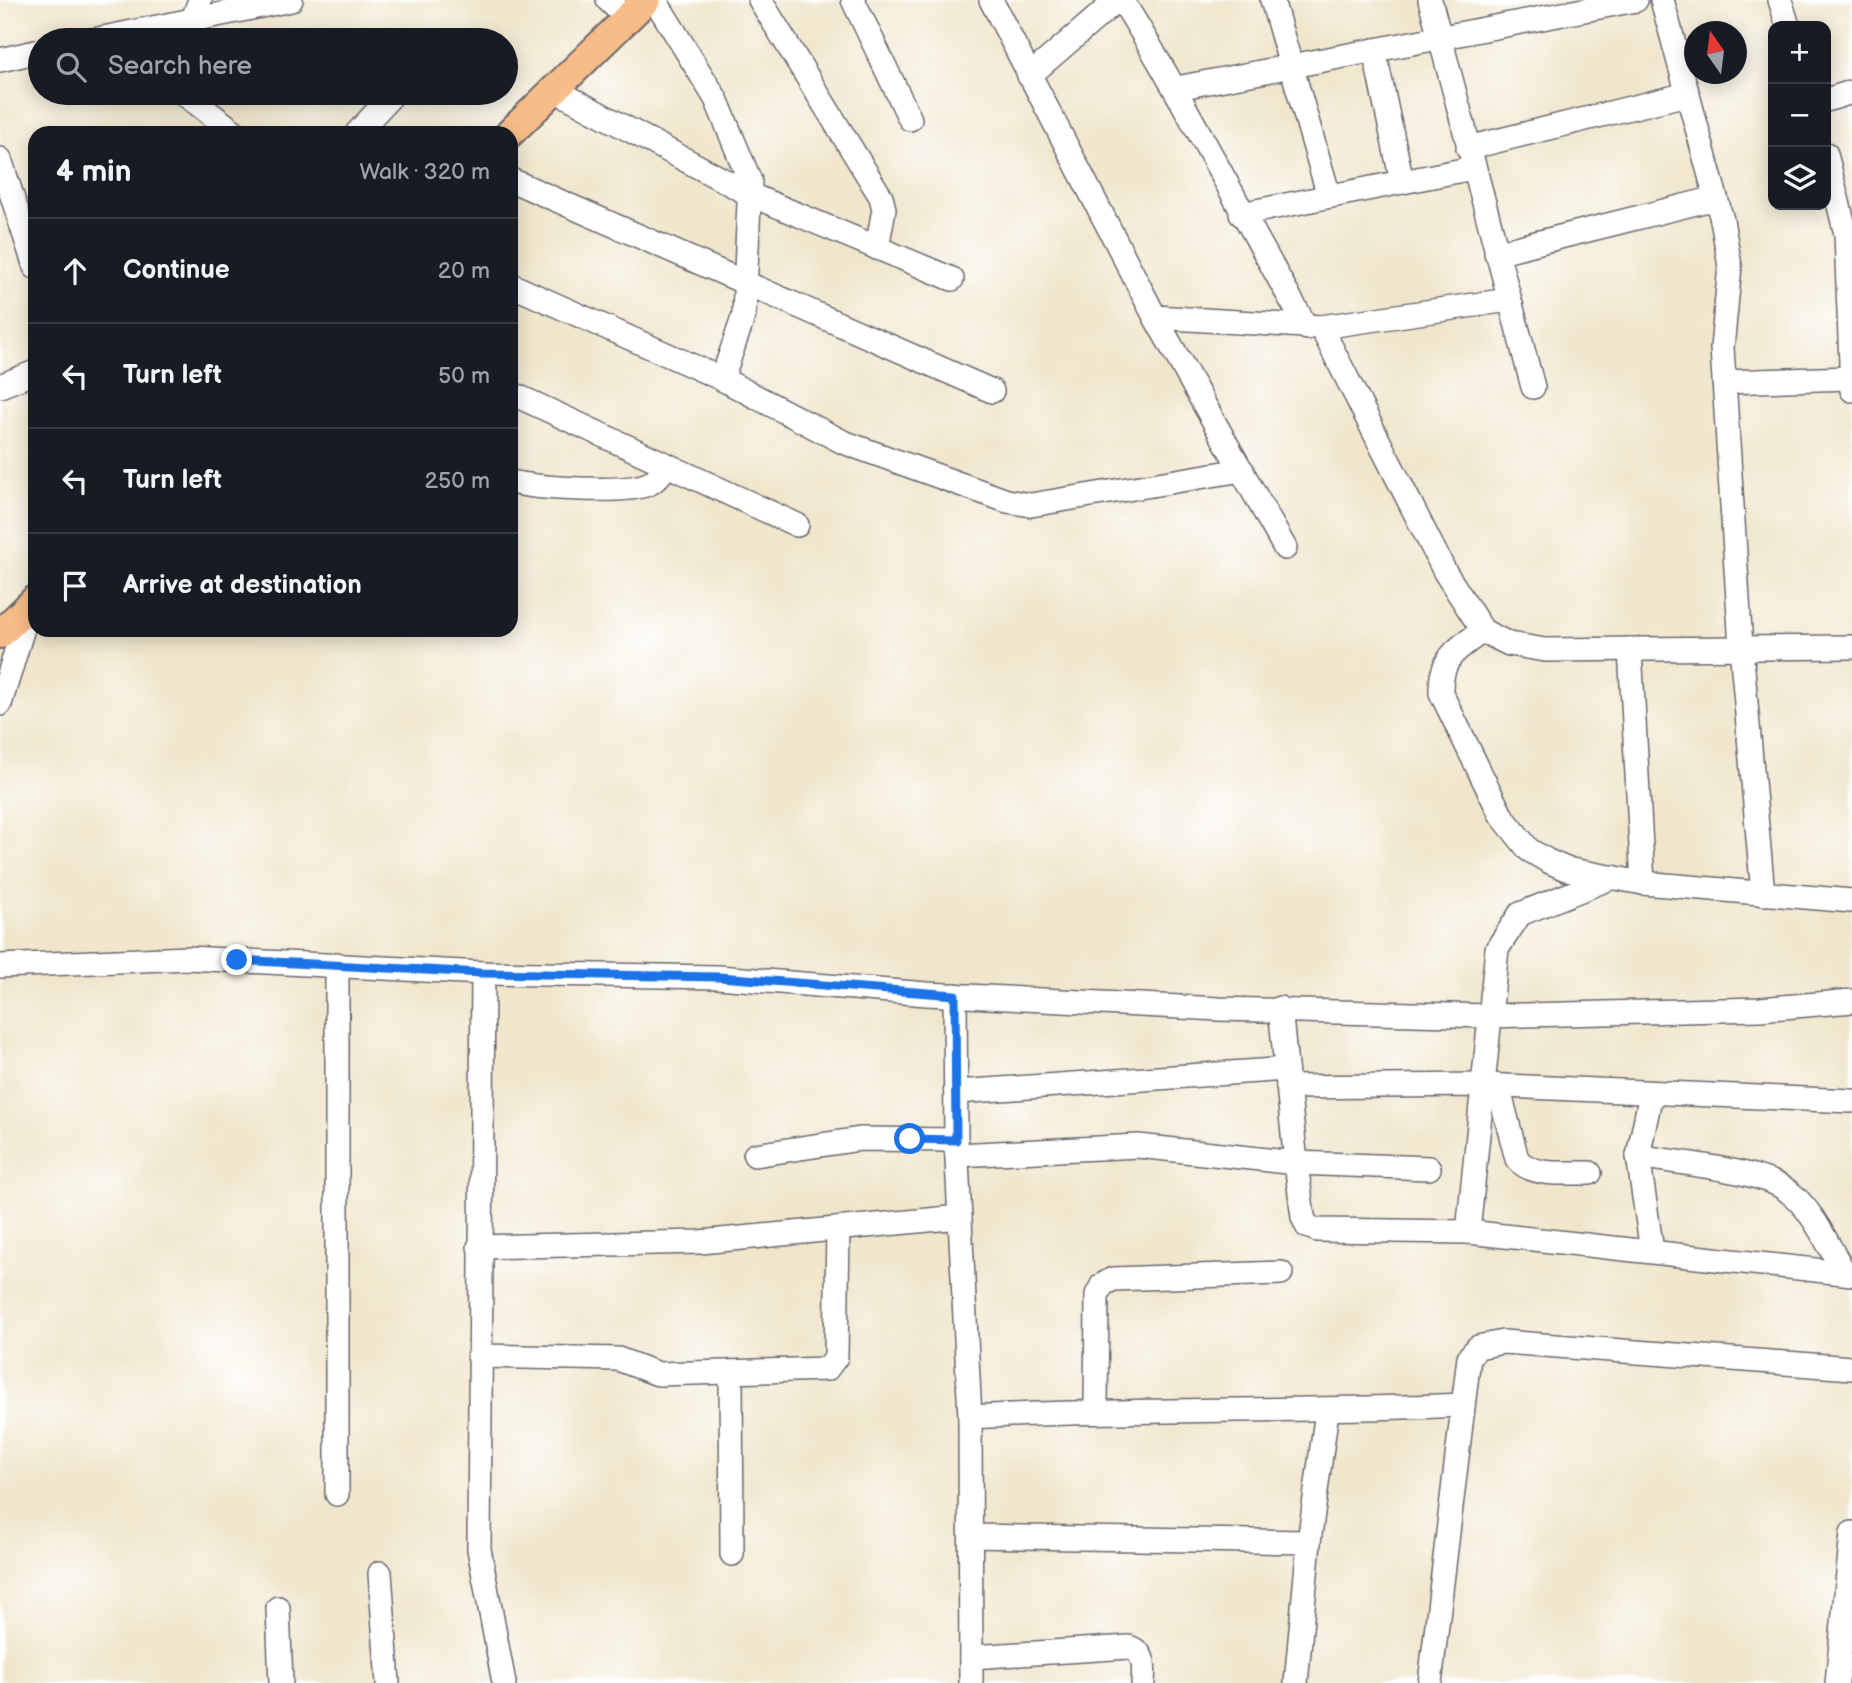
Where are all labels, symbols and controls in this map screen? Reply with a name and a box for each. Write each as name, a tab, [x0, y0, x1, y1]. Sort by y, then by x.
north arrow	[1684, 21, 1747, 84]
map controls	[1768, 21, 1831, 210]
button: +	[1768, 21, 1831, 84]
search box	[28, 28, 518, 105]
icon: search	[52, 48, 90, 86]
text: Search here	[108, 51, 252, 82]
button: −	[1768, 84, 1831, 147]
button: layers	[1768, 147, 1831, 210]
text: 4 min	[56, 154, 131, 190]
text: Walk · 320 m	[359, 158, 490, 186]
icon: ahead	[56, 252, 94, 290]
text: Continue	[123, 255, 230, 286]
text: 20 m	[438, 257, 490, 285]
icon: left	[56, 357, 94, 395]
text: Turn left	[123, 360, 222, 391]
text: 50 m	[438, 362, 490, 390]
icon: left	[56, 462, 94, 500]
text: Turn left	[123, 465, 222, 496]
text: 250 m	[424, 467, 490, 495]
icon: arrive	[56, 567, 94, 605]
text: Arrive at destination	[123, 570, 362, 601]
route end	[221, 944, 252, 975]
route start	[894, 1123, 925, 1154]

